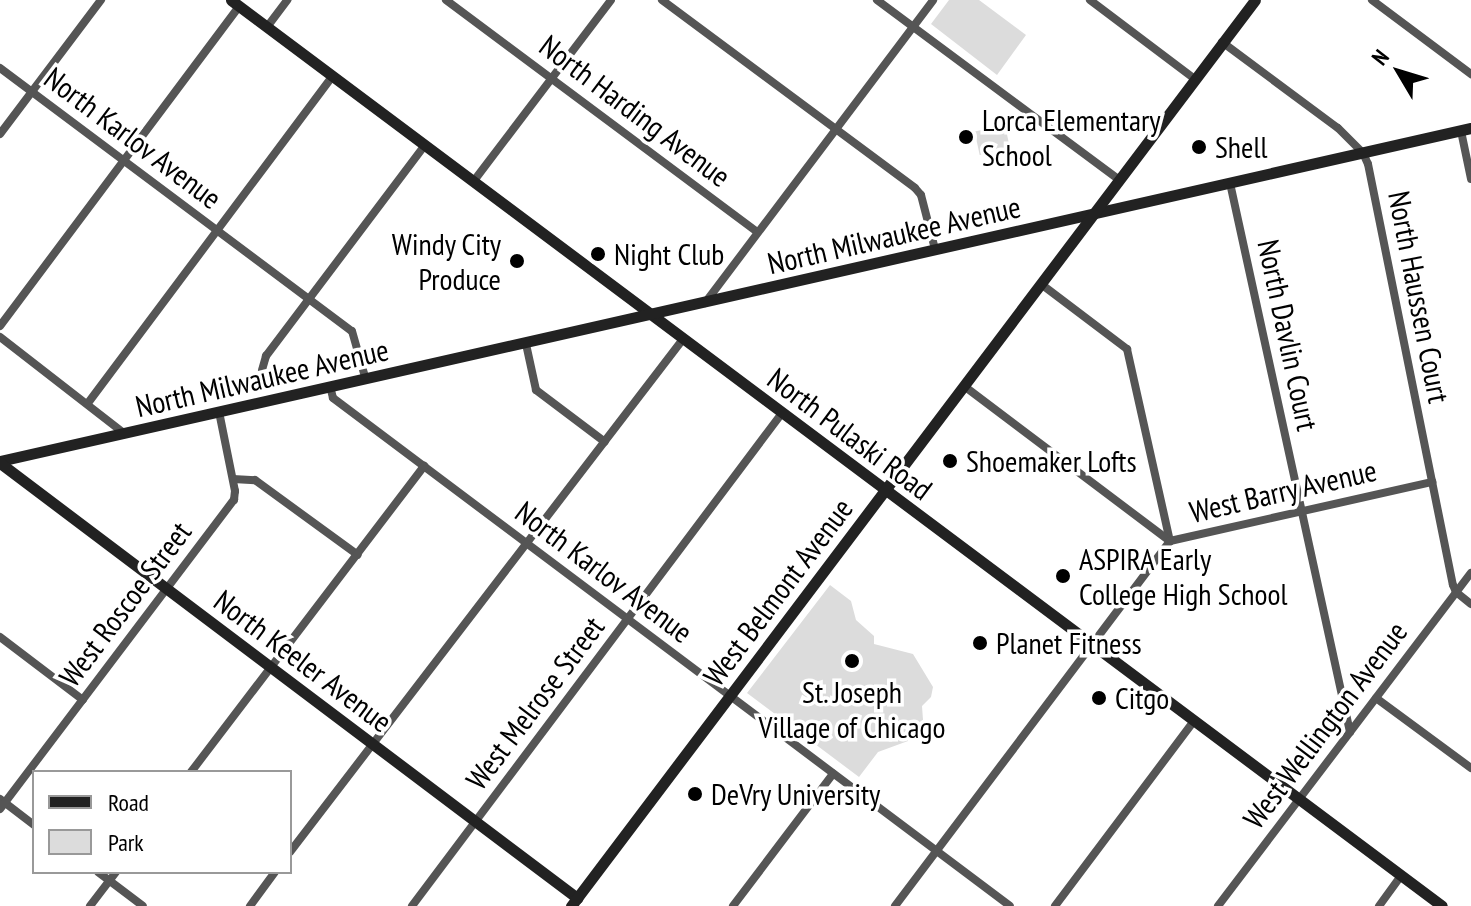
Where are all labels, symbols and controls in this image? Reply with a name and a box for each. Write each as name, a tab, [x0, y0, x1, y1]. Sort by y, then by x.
street label: North Harding Avenue	[532, 27, 738, 195]
north arrow	[1359, 32, 1439, 112]
text: N	[1365, 44, 1395, 71]
street label: North Karlov Avenue	[37, 59, 229, 217]
place label: Lorca Elementary School	[982, 102, 1160, 172]
marker: Lorca Elementary School	[957, 128, 975, 146]
place label: Shell	[1215, 129, 1267, 165]
marker: Shell	[1190, 138, 1208, 156]
street label: North Milwaukee Avenue	[764, 188, 1024, 282]
street label: North Haussen Court	[1381, 188, 1457, 406]
place label: Windy City Produce	[391, 226, 501, 296]
place label: Night Club	[614, 236, 724, 272]
street label: North Davlin Court	[1250, 236, 1326, 434]
marker: Night Club	[589, 245, 607, 263]
marker: Windy City Produce	[508, 252, 526, 270]
street label: North Milwaukee Avenue	[132, 331, 392, 425]
street label: North Pulaski Road	[761, 361, 939, 507]
place label: Shoemaker Lofts	[966, 443, 1137, 479]
marker: Shoemaker Lofts	[941, 452, 959, 470]
street label: West Barry Avenue	[1185, 452, 1381, 530]
street label: West Belmont Avenue	[696, 491, 860, 693]
street label: North Karlov Avenue	[508, 493, 700, 651]
street label: West Roscoe Street	[51, 515, 199, 693]
place label: ASPIRA Early College High School	[1079, 541, 1287, 612]
marker: ASPIRA Early College High School	[1054, 567, 1072, 585]
street label: North Keeler Avenue	[207, 582, 399, 740]
street label: West Melrose Street	[458, 610, 612, 796]
street label: West Wellington Avenue	[1235, 614, 1415, 836]
place label: Planet Fitness	[996, 625, 1142, 661]
marker: Planet Fitness	[971, 634, 989, 652]
marker: St. Joseph Village of Chicago	[843, 652, 861, 670]
place label: St. Joseph Village of Chicago	[759, 674, 945, 744]
place label: Citgo	[1115, 680, 1169, 716]
marker: Citgo	[1090, 689, 1108, 707]
legend	[32, 770, 292, 874]
place label: DeVry University	[711, 776, 881, 812]
marker: DeVry University	[686, 785, 704, 803]
text: Road	[108, 787, 149, 818]
text: Park	[108, 827, 144, 858]

